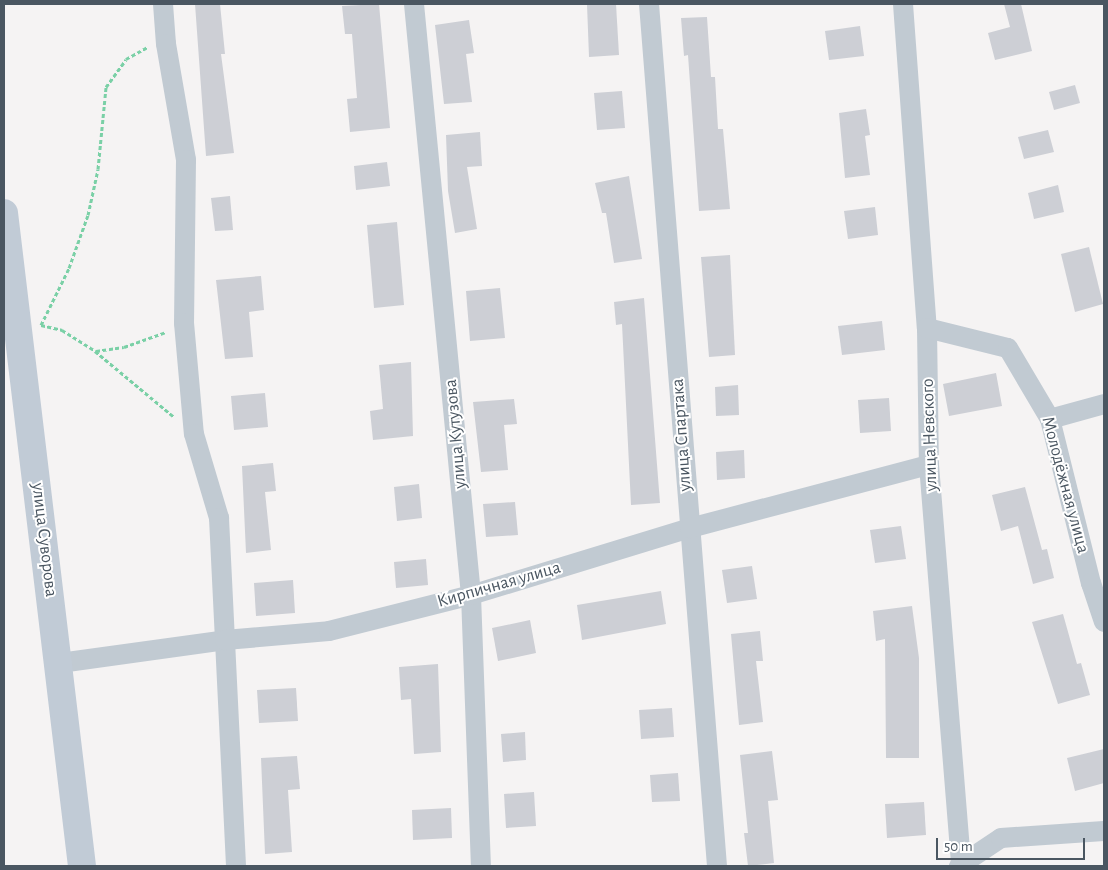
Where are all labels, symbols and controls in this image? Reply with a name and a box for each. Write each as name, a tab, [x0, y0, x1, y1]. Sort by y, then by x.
street label: улица Кутузова	[440, 378, 472, 490]
street label: улица Спартака	[667, 378, 697, 492]
street label: улица Невского	[917, 378, 943, 492]
street label: Молодёжная улица	[1036, 414, 1094, 556]
street label: улица Суворова	[26, 482, 62, 598]
street label: Кирпичная улица	[435, 557, 563, 613]
scale bar	[938, 828, 1087, 860]
text: 50 m	[944, 839, 973, 854]

